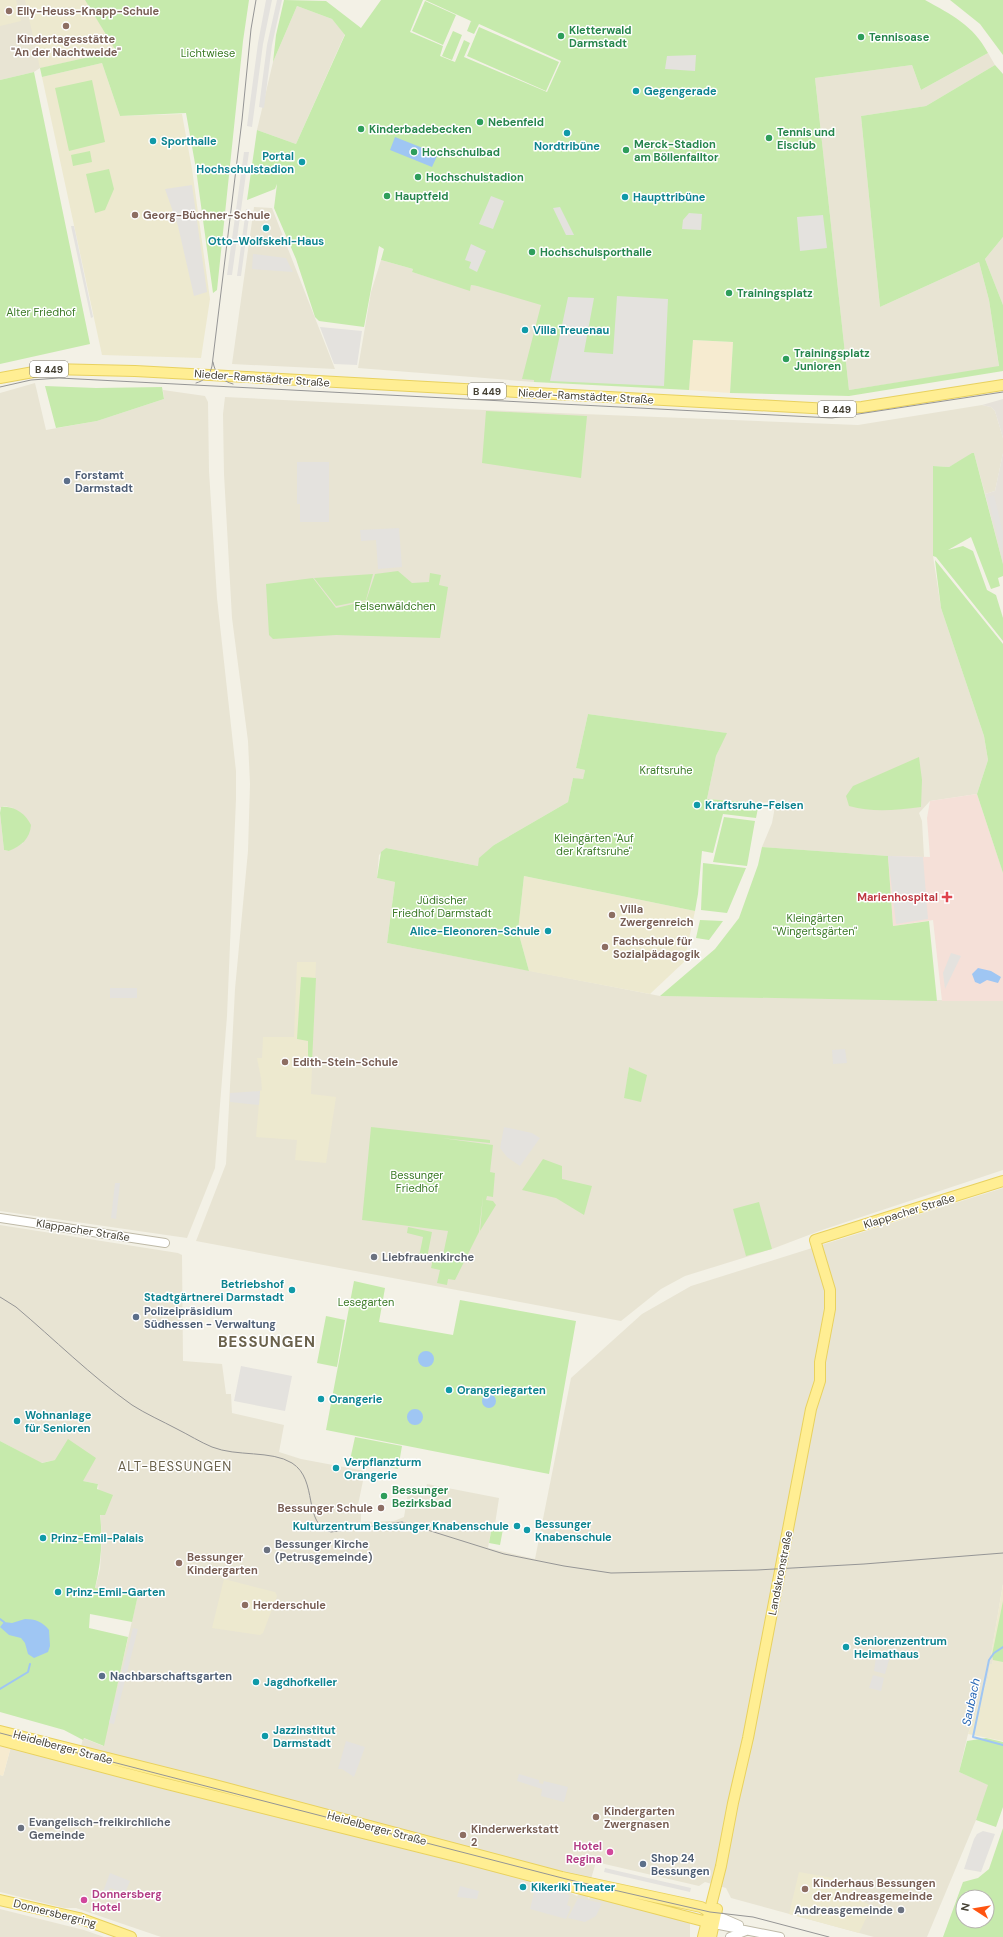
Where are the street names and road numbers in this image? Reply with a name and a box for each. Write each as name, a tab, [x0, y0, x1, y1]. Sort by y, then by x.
road number: B 449	[30, 361, 68, 377]
street label: Nieder-Ramstädter Straße	[194, 366, 330, 390]
road number: B 449	[468, 383, 506, 399]
street label: Nieder-Ramstädter Straße	[518, 385, 654, 407]
road number: B 449	[818, 401, 856, 417]
street label: Klappacher Straße	[862, 1190, 956, 1232]
street label: Klappacher Straße	[35, 1216, 131, 1244]
street label: Landskronstraße	[765, 1530, 795, 1616]
street label: Heidelberger Straße	[12, 1727, 114, 1767]
street label: Heidelberger Straße	[326, 1808, 428, 1848]
street label: Donnersbergring	[12, 1896, 98, 1930]

